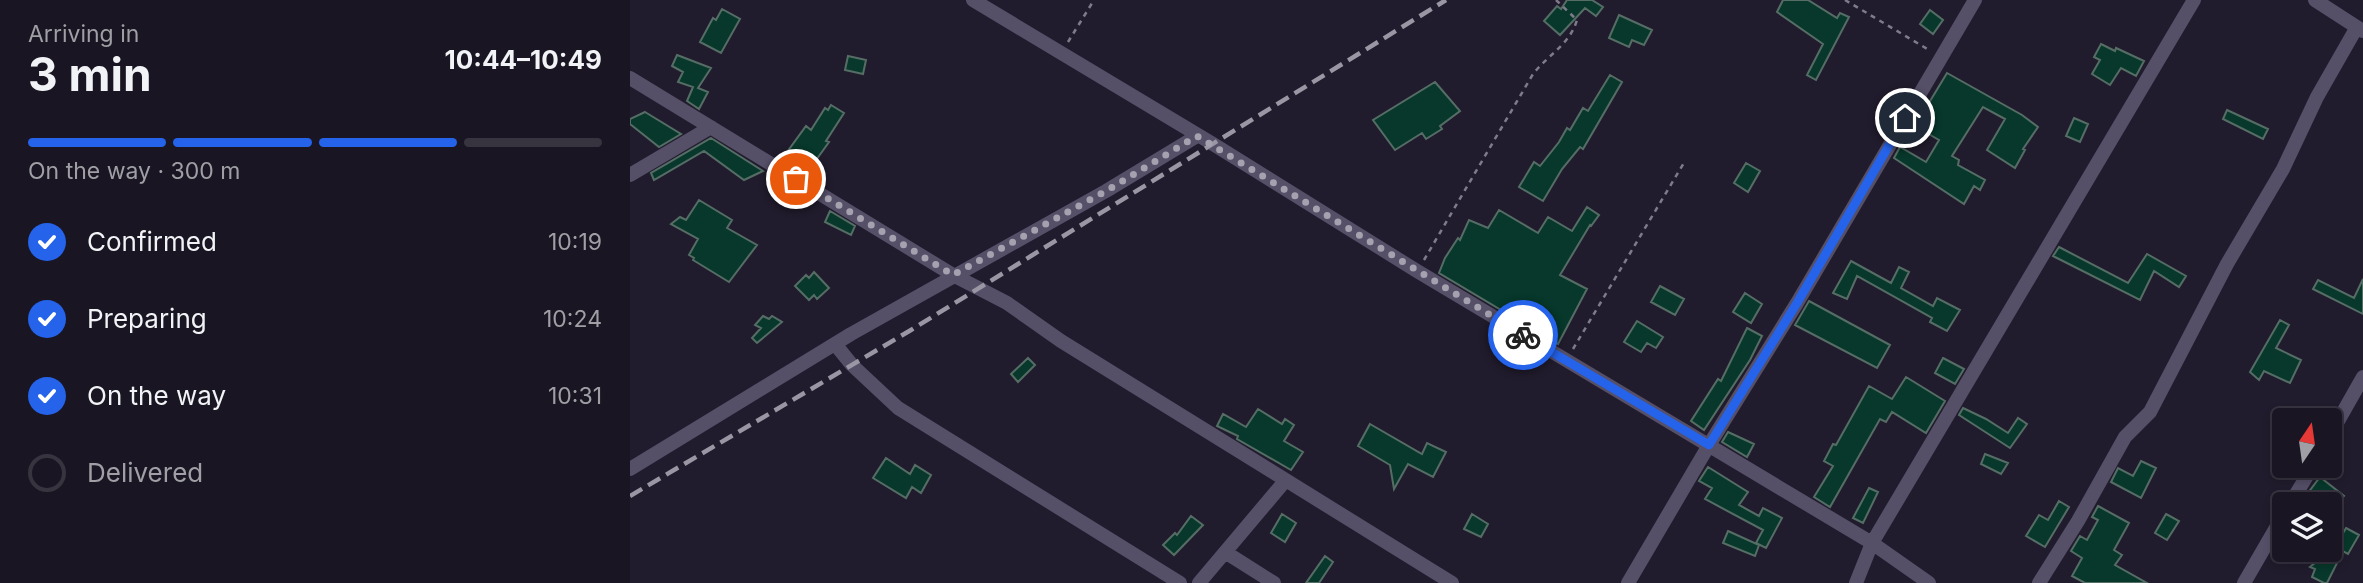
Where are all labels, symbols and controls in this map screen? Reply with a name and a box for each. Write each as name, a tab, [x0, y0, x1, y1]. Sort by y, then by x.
text: Arriving in	[28, 20, 139, 48]
text: 10:44–10:49	[445, 44, 602, 75]
text: 3 min	[28, 46, 152, 102]
pin	[1875, 88, 1935, 148]
icon: home	[1886, 99, 1924, 137]
pin	[766, 149, 826, 209]
text: On the way · 300 m	[28, 157, 240, 185]
icon: bag	[777, 160, 815, 198]
icon: check	[28, 223, 66, 261]
text: Confirmed	[87, 226, 217, 257]
text: 10:19	[548, 228, 602, 256]
icon: check	[28, 300, 66, 338]
courier	[1488, 300, 1558, 370]
text: Preparing	[87, 303, 207, 334]
text: 10:24	[543, 305, 602, 333]
icon: bike	[1504, 316, 1542, 354]
icon: check	[28, 377, 66, 415]
text: On the way	[87, 380, 226, 411]
text: 10:31	[548, 382, 602, 410]
north arrow	[2272, 408, 2342, 478]
map controls	[2272, 408, 2342, 562]
text: Delivered	[87, 457, 203, 488]
button: layers	[2272, 492, 2342, 562]

